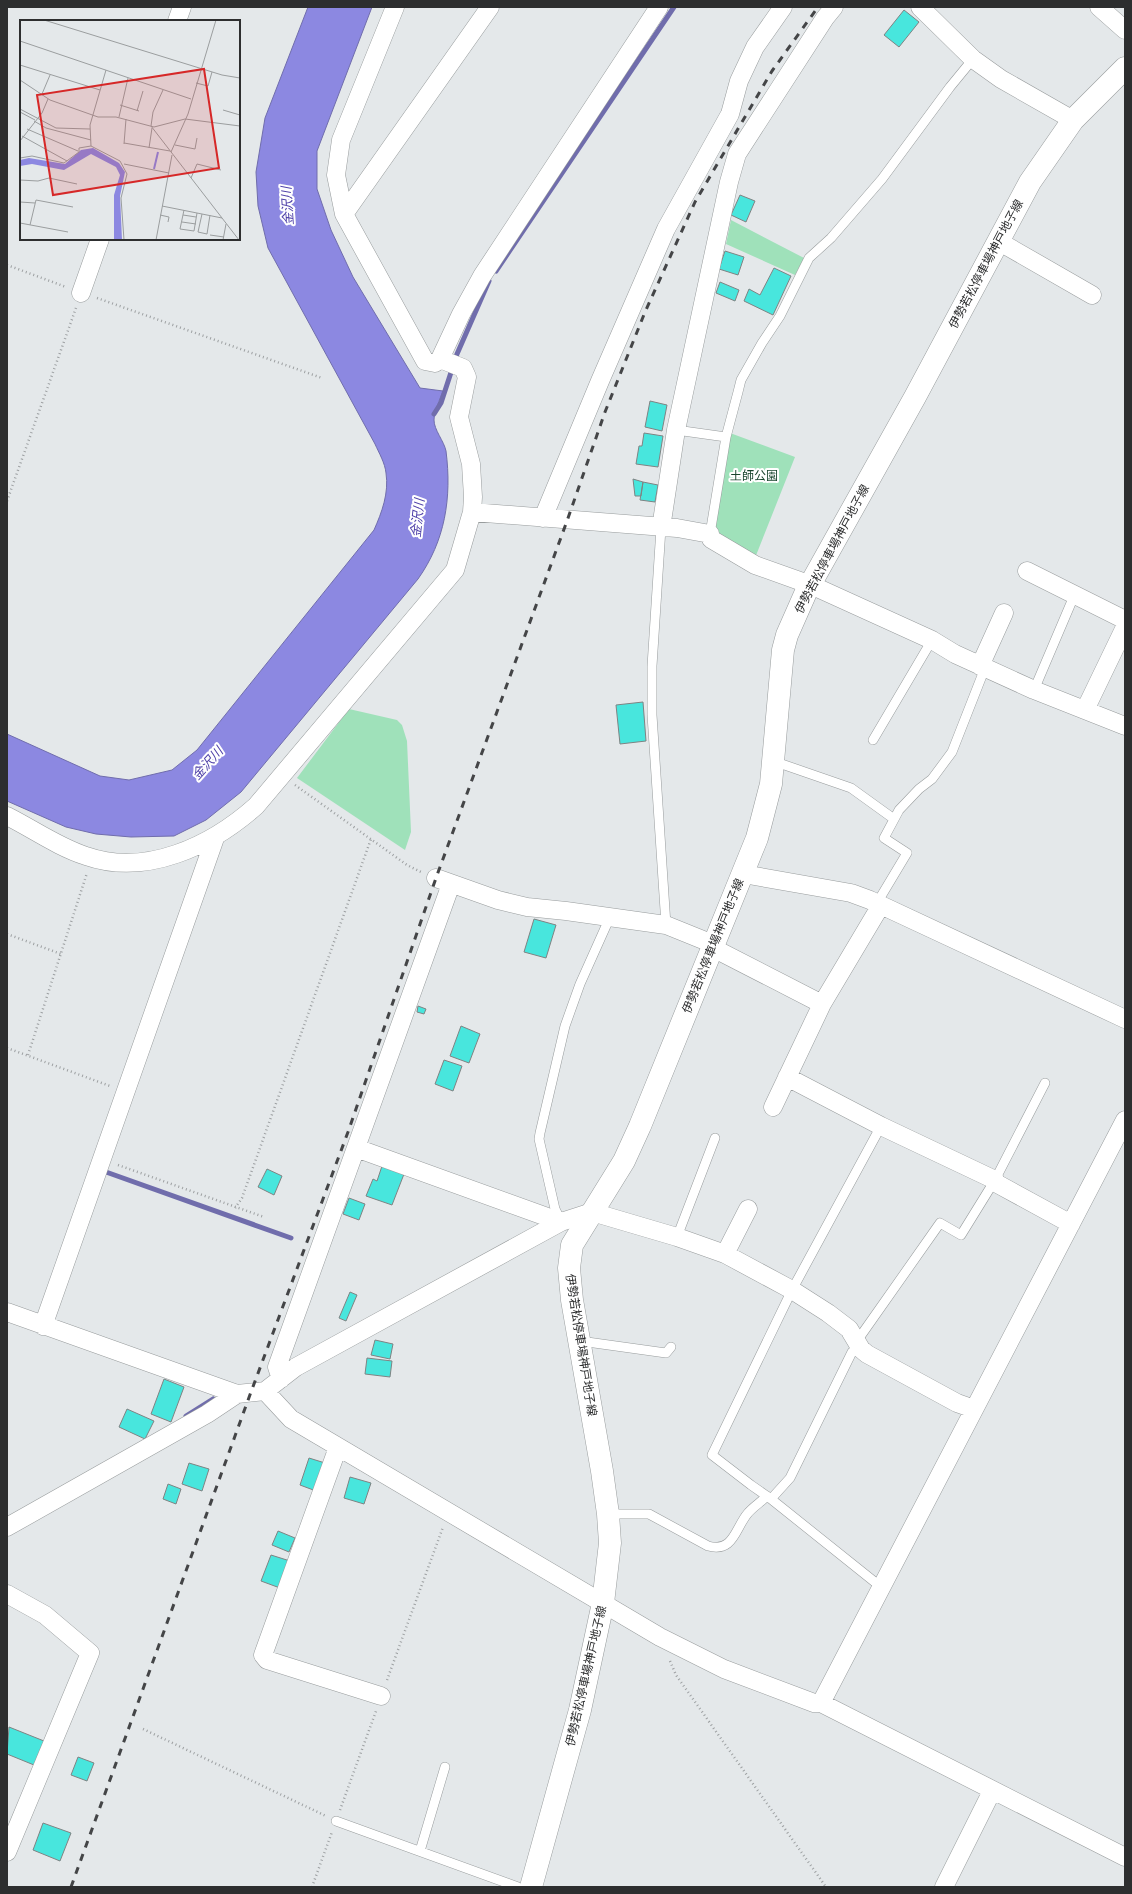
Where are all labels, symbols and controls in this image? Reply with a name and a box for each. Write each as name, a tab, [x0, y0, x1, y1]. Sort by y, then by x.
inset map	[20, 20, 240, 240]
water label: 金沢川	[279, 184, 296, 226]
street label: 伊勢若松停車場神戸地子線	[946, 197, 1026, 331]
park label: 土師公園	[730, 469, 778, 483]
street label: 伊勢若松停車場神戸地子線	[792, 482, 872, 616]
water label: 金沢川	[408, 496, 427, 538]
water label: 金沢川	[189, 742, 227, 783]
street label: 伊勢若松停車場神戸地子線	[680, 877, 746, 1015]
street label: 伊勢若松停車場神戸地子線	[563, 1273, 599, 1417]
street label: 伊勢若松停車場神戸地子線	[563, 1604, 609, 1748]

